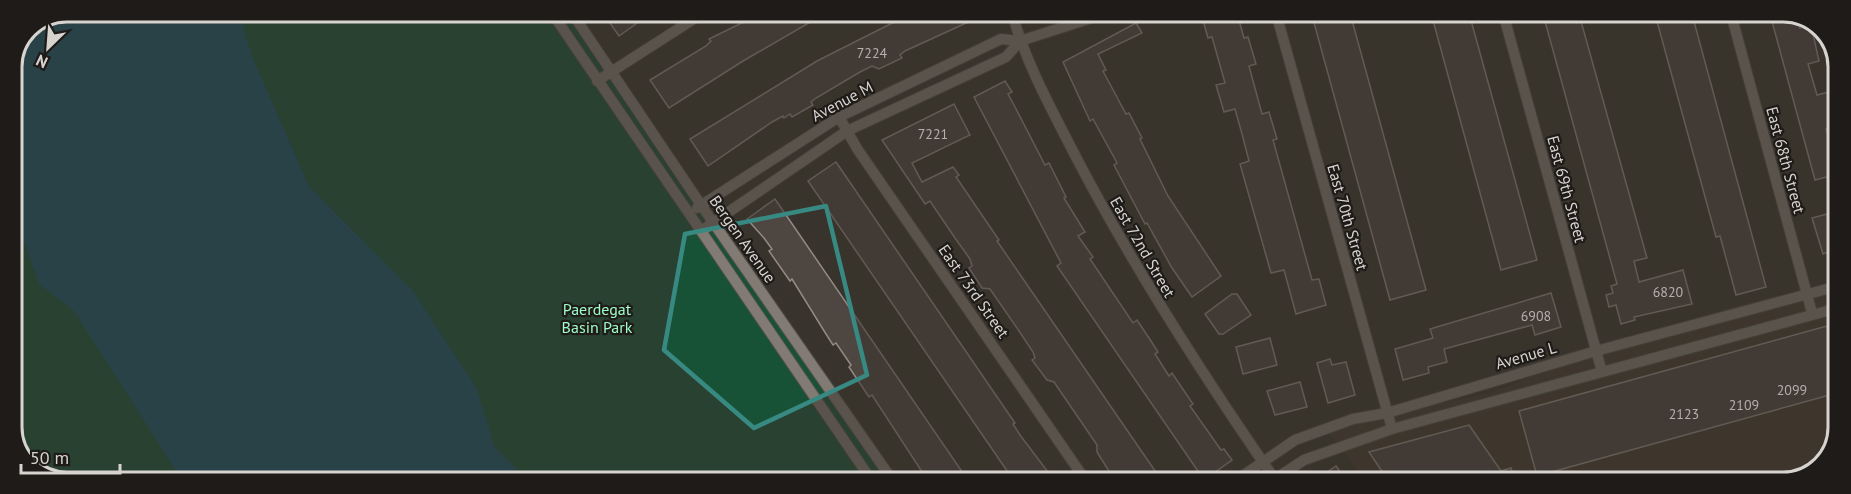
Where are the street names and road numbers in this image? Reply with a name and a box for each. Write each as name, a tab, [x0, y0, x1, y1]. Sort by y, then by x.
street label: Avenue M	[808, 76, 876, 126]
street label: East 68th Street	[1762, 104, 1810, 216]
street label: East 69th Street	[1543, 133, 1591, 245]
street label: East 70th Street	[1323, 162, 1373, 273]
street label: Bergen Avenue	[706, 191, 780, 287]
street label: East 72nd Street	[1106, 193, 1180, 301]
street label: East 73rd Street	[934, 240, 1014, 342]
street label: Avenue L	[1493, 337, 1559, 373]

